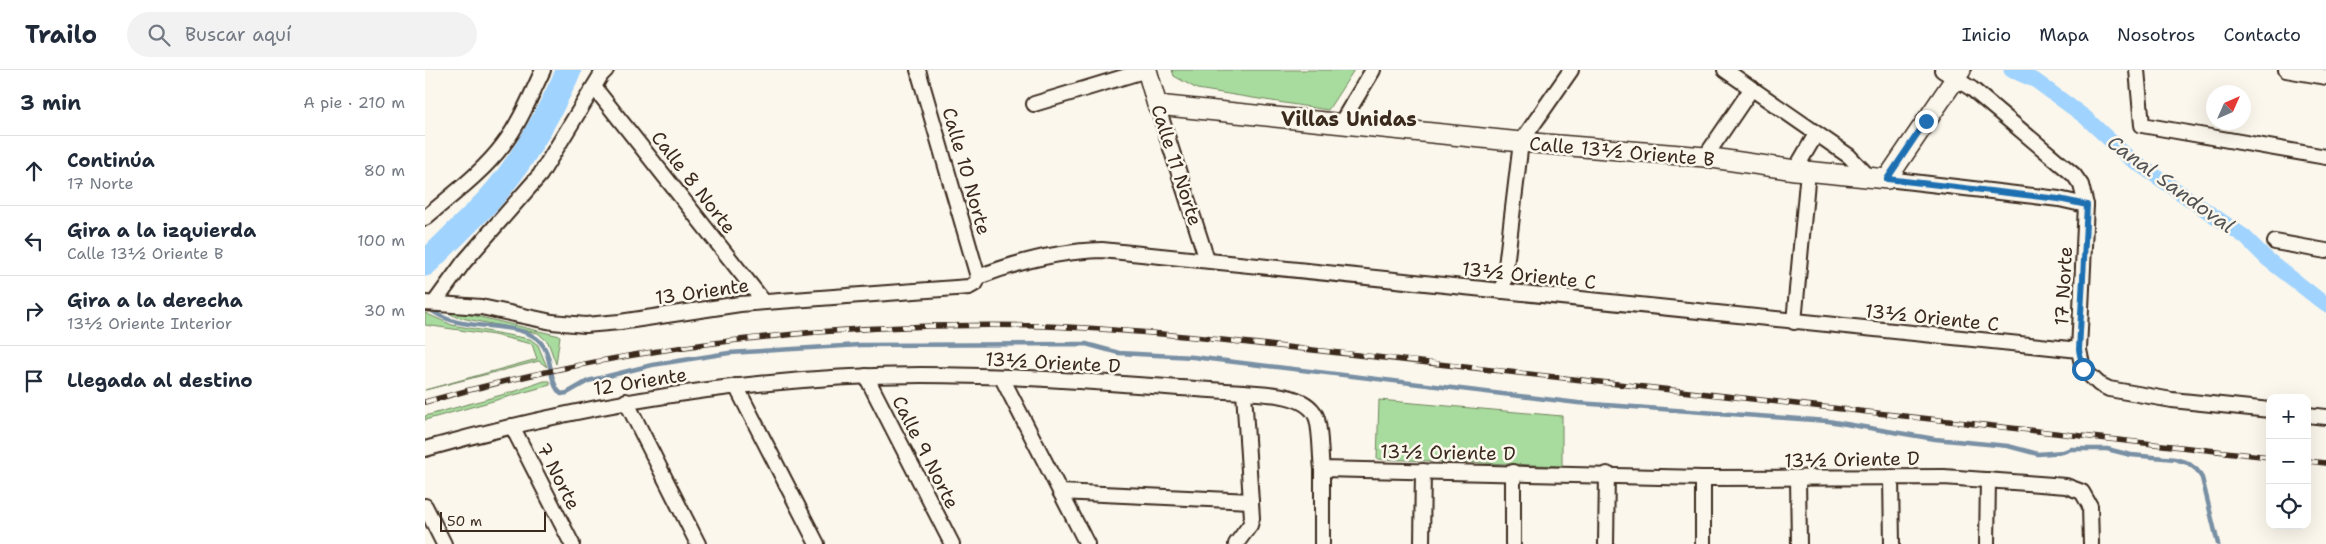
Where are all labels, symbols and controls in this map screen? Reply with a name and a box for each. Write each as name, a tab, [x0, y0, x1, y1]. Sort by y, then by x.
search box	[127, 12, 477, 57]
text: Trailo	[25, 19, 97, 51]
icon: search	[145, 21, 173, 49]
text: Buscar aquí	[185, 22, 291, 47]
text: Inicio	[1962, 23, 2011, 47]
text: Mapa	[2039, 23, 2089, 47]
text: Nosotros	[2117, 23, 2195, 47]
text: Contacto	[2223, 23, 2301, 47]
north arrow	[2206, 85, 2251, 130]
text: 3 min	[20, 89, 81, 117]
text: A pie · 210 m	[303, 92, 405, 113]
street label: Calle 11 Norte	[1145, 101, 1208, 229]
street label: Calle 10 Norte	[936, 105, 997, 238]
district label: Villas Unidas	[1281, 106, 1417, 132]
route end	[1915, 110, 1938, 133]
street label: Calle 8 Norte	[646, 126, 742, 239]
water label: Canal Sandoval	[2102, 129, 2240, 239]
street label: Calle 13½ Oriente B	[1528, 131, 1716, 172]
text: Continúa	[67, 148, 155, 173]
icon: ahead	[20, 157, 48, 185]
text: 80 m	[364, 160, 405, 181]
text: 17 Norte	[67, 173, 134, 194]
text: Gira a la izquierda	[67, 218, 256, 243]
icon: left	[20, 227, 48, 255]
text: 100 m	[357, 230, 405, 251]
text: Calle 13½ Oriente B	[67, 243, 224, 264]
street label: 17 Norte	[2049, 246, 2078, 326]
street label: 13½ Oriente C	[1461, 256, 1597, 295]
street label: 13 Oriente	[654, 273, 751, 310]
text: Gira a la derecha	[67, 288, 243, 313]
icon: right	[20, 297, 48, 325]
street label: 13½ Oriente C	[1864, 298, 2000, 337]
text: 30 m	[364, 300, 405, 321]
text: 13½ Oriente Interior	[67, 313, 232, 334]
street label: 13½ Oriente D	[985, 346, 1121, 379]
route start	[2072, 358, 2095, 381]
street label: 12 Oriente	[592, 362, 689, 401]
icon: arrive	[20, 367, 48, 395]
text: Llegada al destino	[67, 368, 253, 393]
street label: Calle 9 Norte	[886, 391, 965, 513]
map controls	[2266, 394, 2311, 529]
button: +	[2266, 394, 2311, 439]
street label: 7 Norte	[531, 438, 586, 514]
street label: 13½ Oriente D	[1380, 439, 1516, 466]
button: −	[2266, 439, 2311, 484]
street label: 13½ Oriente D	[1784, 446, 1920, 473]
button: locate	[2266, 484, 2311, 529]
scale bar	[440, 509, 546, 532]
text: 50 m	[447, 512, 482, 530]

